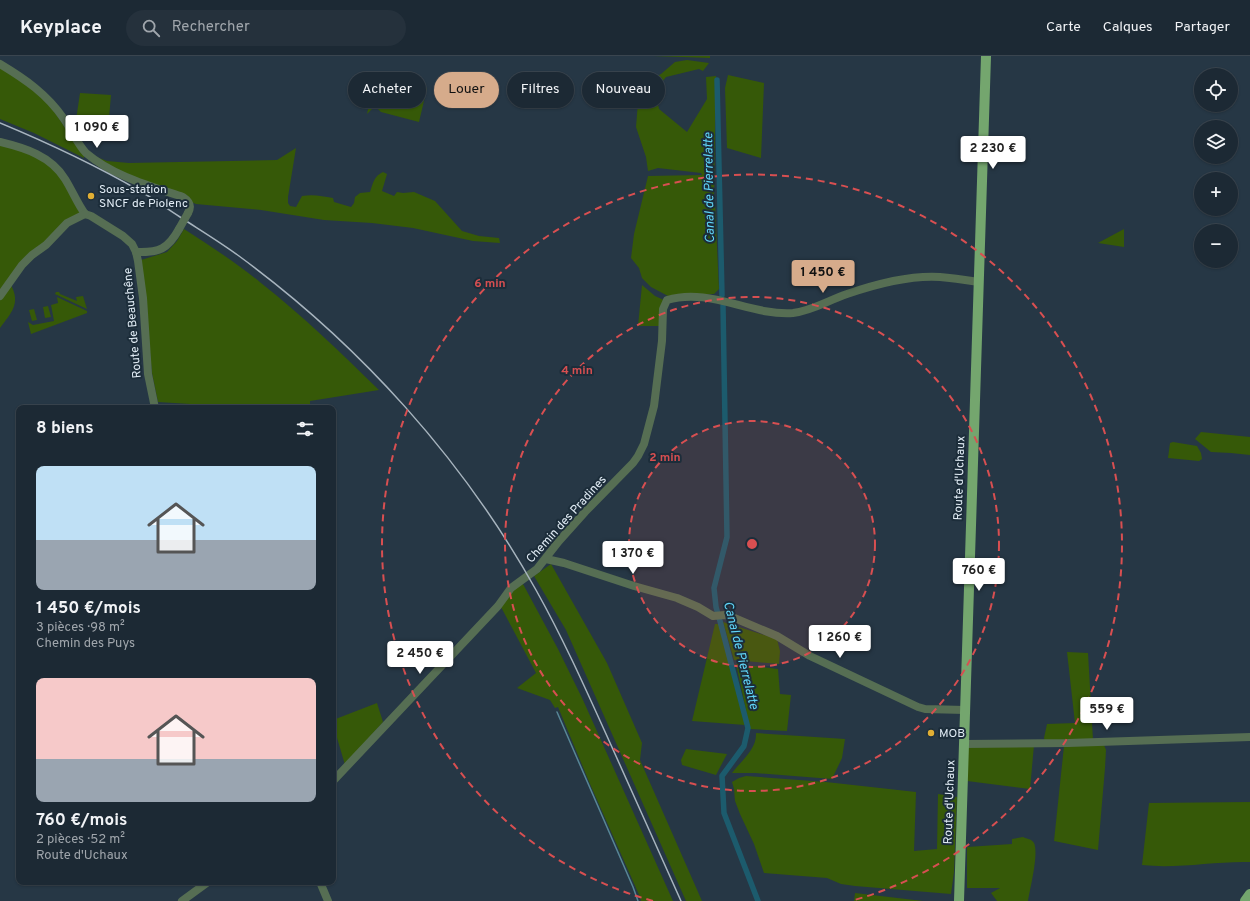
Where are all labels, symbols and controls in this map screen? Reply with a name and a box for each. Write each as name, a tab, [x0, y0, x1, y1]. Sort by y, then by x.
search box	[126, 10, 406, 46]
text: Keyplace	[20, 16, 102, 40]
icon: search	[140, 17, 162, 39]
text: Rechercher	[172, 18, 250, 37]
text: Carte	[1046, 19, 1081, 36]
text: Calques	[1103, 19, 1153, 36]
text: Partager	[1175, 19, 1230, 36]
map controls	[1194, 68, 1238, 268]
button: locate	[1194, 68, 1238, 112]
chip: Acheter	[348, 72, 426, 108]
chip: Louer	[434, 72, 499, 108]
chip: Filtres	[507, 72, 574, 108]
chip: Nouveau	[582, 72, 665, 108]
pin: 1 090 €	[60, 115, 134, 149]
text: 1 090 €	[74, 120, 120, 136]
button: layers	[1194, 120, 1238, 164]
water label: Canal de Pierrelatte	[701, 132, 719, 243]
pin: 2 230 €	[956, 136, 1030, 170]
text: 2 230 €	[970, 141, 1016, 157]
button: +	[1194, 172, 1238, 216]
place label: Sous-station SNCF de Piolenc	[99, 182, 188, 212]
marker: Sous-station SNCF de Piolenc	[86, 191, 96, 201]
button: −	[1194, 224, 1238, 268]
pin: 1 450 €	[786, 260, 860, 294]
text: 1 450 €	[801, 265, 845, 281]
street label: Route de Beauchêne	[120, 267, 146, 379]
text: 6 min	[474, 276, 506, 292]
text: 4 min	[561, 363, 593, 379]
text: 8 biens	[36, 418, 94, 440]
icon: filters	[294, 418, 316, 440]
street label: Route d'Uchaux	[951, 435, 969, 521]
text: 2 min	[649, 450, 681, 466]
street label: Chemin des Pradines	[523, 472, 610, 567]
icon: home	[140, 492, 212, 564]
centre of rings	[745, 537, 759, 551]
pin: 1 370 €	[596, 541, 670, 575]
text: 1 370 €	[611, 546, 655, 562]
pin: 760 €	[951, 558, 1007, 592]
text: 760 €	[962, 563, 996, 579]
text: 1 450 €/mois	[36, 598, 141, 620]
water label: Canal de Pierrelatte	[719, 600, 761, 711]
text: 3 pièces · 98 m²	[36, 620, 125, 636]
pin: 1 260 €	[803, 625, 877, 659]
text: 1 260 €	[818, 630, 862, 646]
text: Chemin des Puys	[36, 636, 135, 652]
pin: 2 450 €	[383, 641, 457, 675]
text: 2 450 €	[396, 646, 444, 662]
pin: 559 €	[1079, 697, 1135, 731]
text: 559 €	[1089, 702, 1125, 718]
icon: home	[140, 704, 212, 776]
place label: MOB	[939, 726, 965, 742]
marker: MOB	[926, 728, 936, 738]
street label: Route d'Uchaux	[941, 759, 959, 845]
text: 760 €/mois	[36, 810, 127, 832]
text: 2 pièces · 52 m²	[36, 832, 125, 848]
text: Route d'Uchaux	[36, 848, 128, 864]

